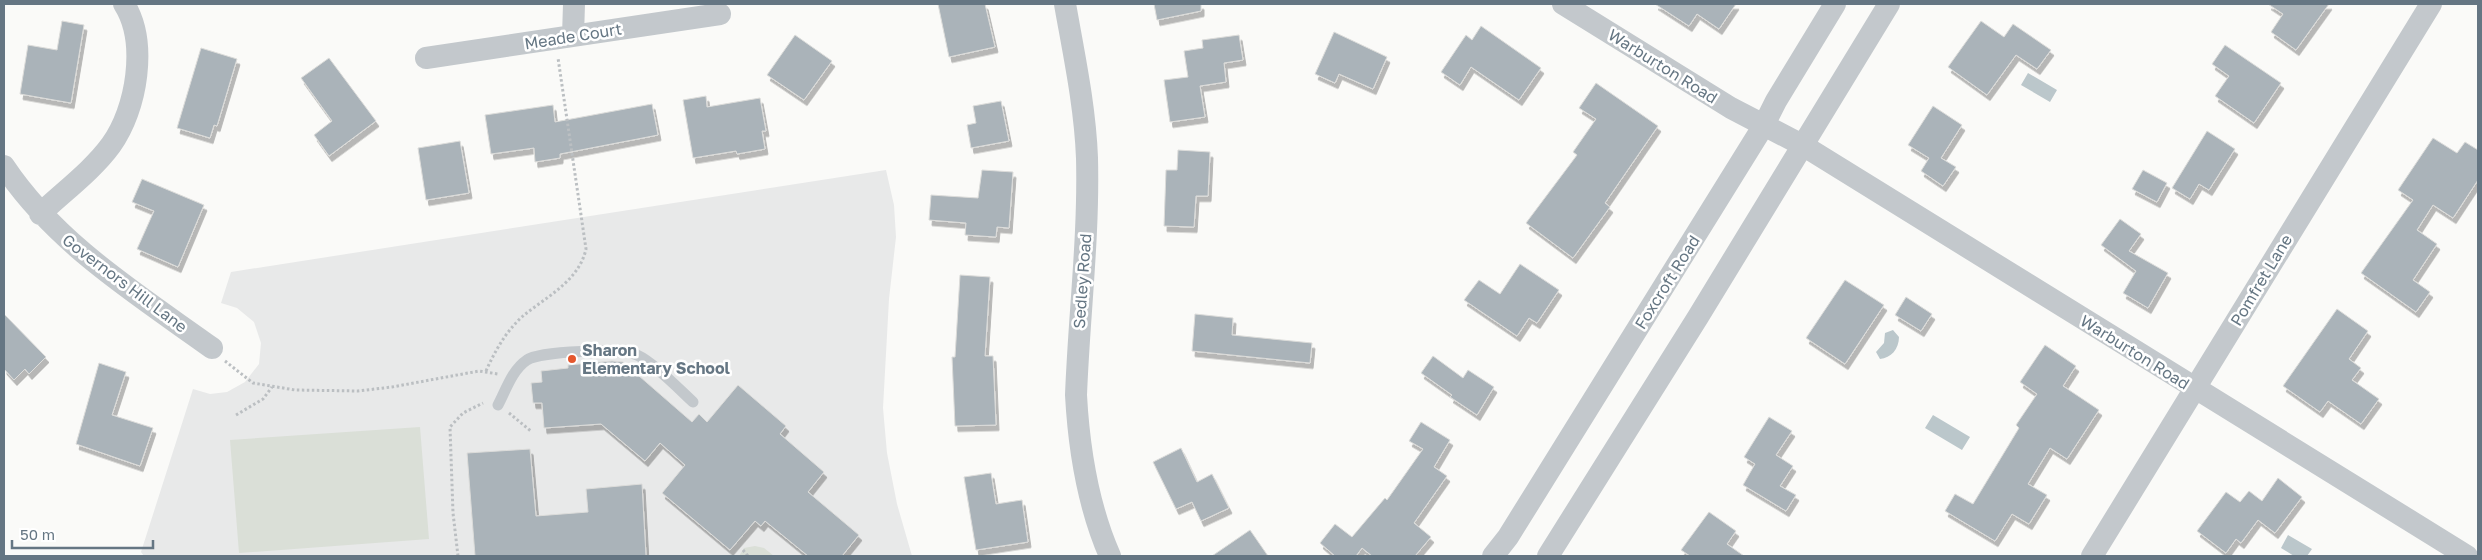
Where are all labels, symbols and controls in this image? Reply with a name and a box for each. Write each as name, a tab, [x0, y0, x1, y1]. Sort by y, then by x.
street label: Meade Court	[523, 18, 623, 54]
street label: Warburton Road	[1605, 24, 1721, 108]
street label: Governors Hill Lane	[59, 230, 191, 336]
street label: Foxcroft Road	[1630, 231, 1704, 333]
street label: Pomfret Lane	[2226, 231, 2296, 329]
street label: Sedley Road	[1069, 233, 1095, 329]
street label: Warburton Road	[2077, 310, 2193, 394]
place label: Sharon Elementary School	[582, 340, 731, 378]
marker: Sharon Elementary School	[566, 353, 578, 365]
scale bar	[12, 518, 154, 550]
text: 50 m	[20, 525, 55, 543]

